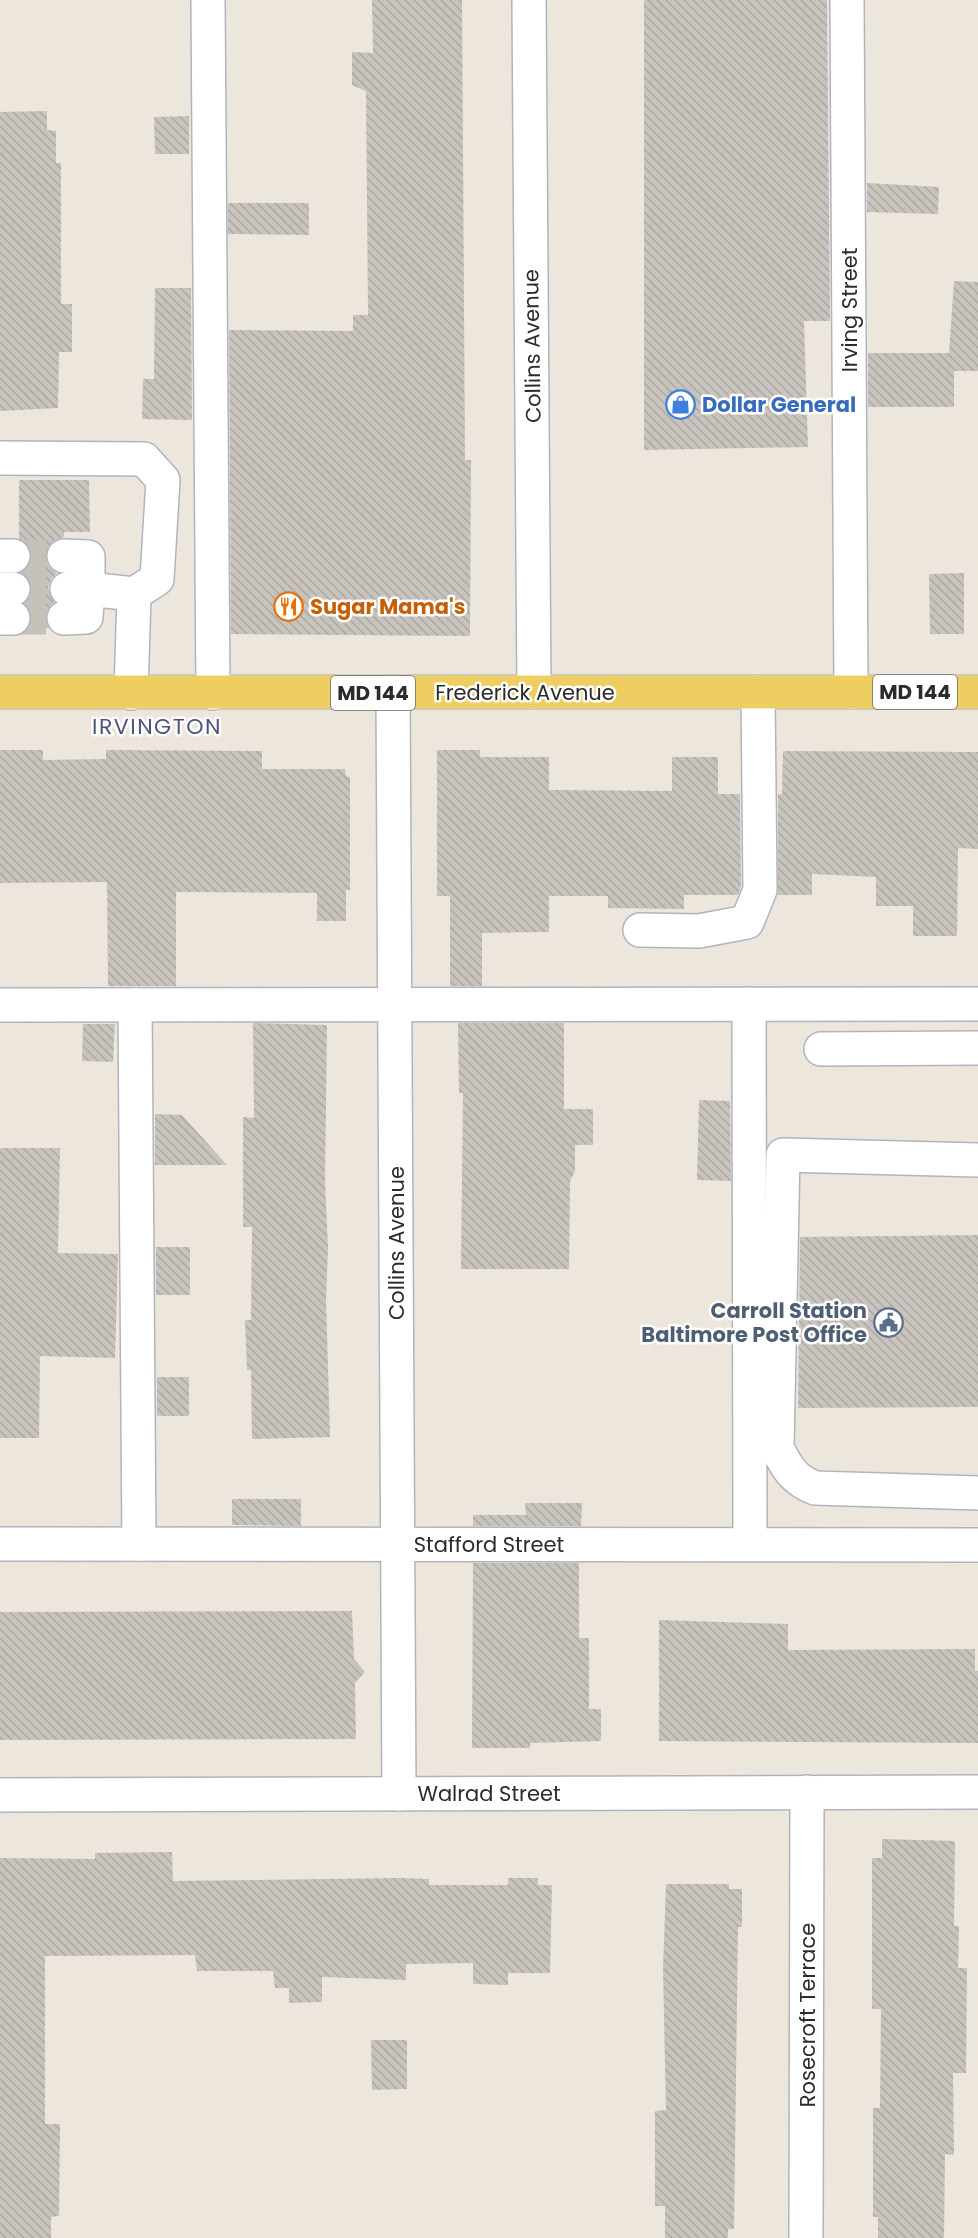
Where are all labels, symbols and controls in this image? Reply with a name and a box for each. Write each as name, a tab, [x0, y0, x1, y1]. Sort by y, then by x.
street label: Irving Street	[835, 248, 864, 372]
street label: Collins Avenue	[516, 269, 548, 423]
shop icon: Dollar General	[665, 388, 697, 420]
place label: Dollar General	[702, 390, 856, 419]
restaurant icon: Sugar Mama's	[273, 590, 305, 622]
place label: Sugar Mama's	[310, 592, 465, 621]
road number: MD 144	[873, 675, 957, 709]
road number: MD 144	[331, 676, 415, 710]
street label: Frederick Avenue	[435, 678, 615, 707]
district label: IRVINGTON	[92, 711, 222, 742]
street label: Collins Avenue	[382, 1166, 411, 1320]
place label: Carroll Station Baltimore Post Office	[641, 1296, 867, 1349]
public building icon: Carroll Station Baltimore Post Office	[872, 1306, 904, 1338]
street label: Stafford Street	[414, 1530, 564, 1559]
street label: Walrad Street	[417, 1779, 561, 1808]
street label: Rosecroft Terrace	[793, 1923, 822, 2107]

